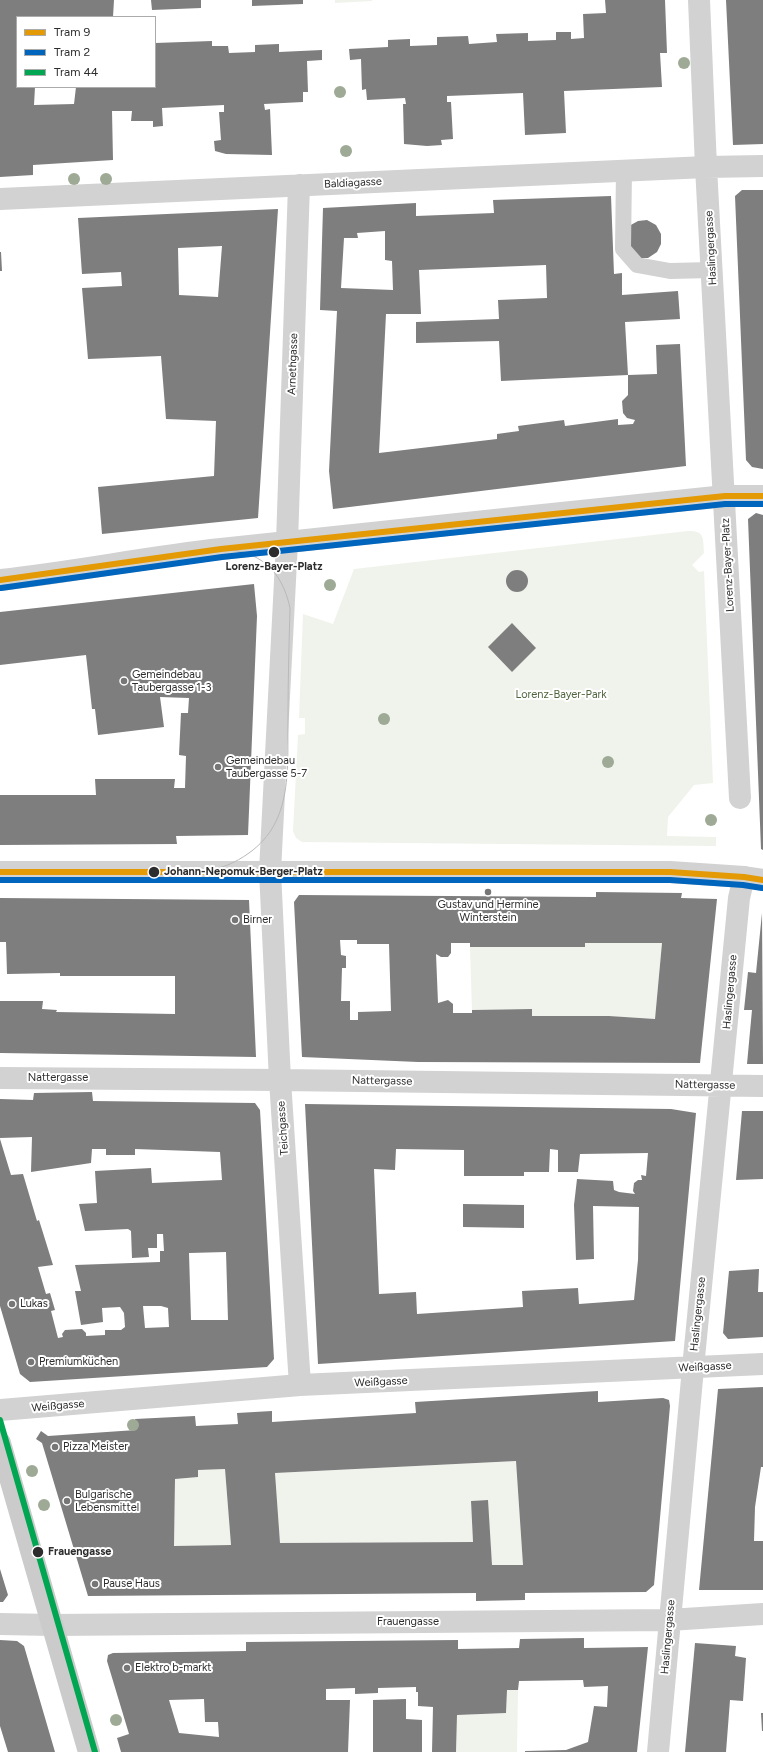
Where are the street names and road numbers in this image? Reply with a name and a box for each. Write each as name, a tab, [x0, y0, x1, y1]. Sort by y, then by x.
street label: Baldiagasse	[324, 175, 382, 191]
street label: Haslingergasse	[702, 210, 720, 286]
street label: Arnethgasse	[285, 333, 301, 395]
street label: Lorenz-Bayer-Platz	[719, 518, 737, 612]
street label: Haslingergasse	[720, 954, 740, 1030]
street label: Nattergasse	[28, 1071, 88, 1085]
street label: Nattergasse	[352, 1074, 412, 1088]
street label: Nattergasse	[675, 1078, 735, 1092]
street label: Teichgasse	[275, 1100, 291, 1156]
street label: Haslingergasse	[688, 1276, 708, 1352]
street label: Weißgasse	[678, 1359, 732, 1375]
street label: Weißgasse	[354, 1374, 408, 1390]
street label: Weißgasse	[31, 1397, 85, 1415]
street label: Haslingergasse	[658, 1599, 678, 1675]
street label: Frauengasse	[377, 1615, 439, 1629]

